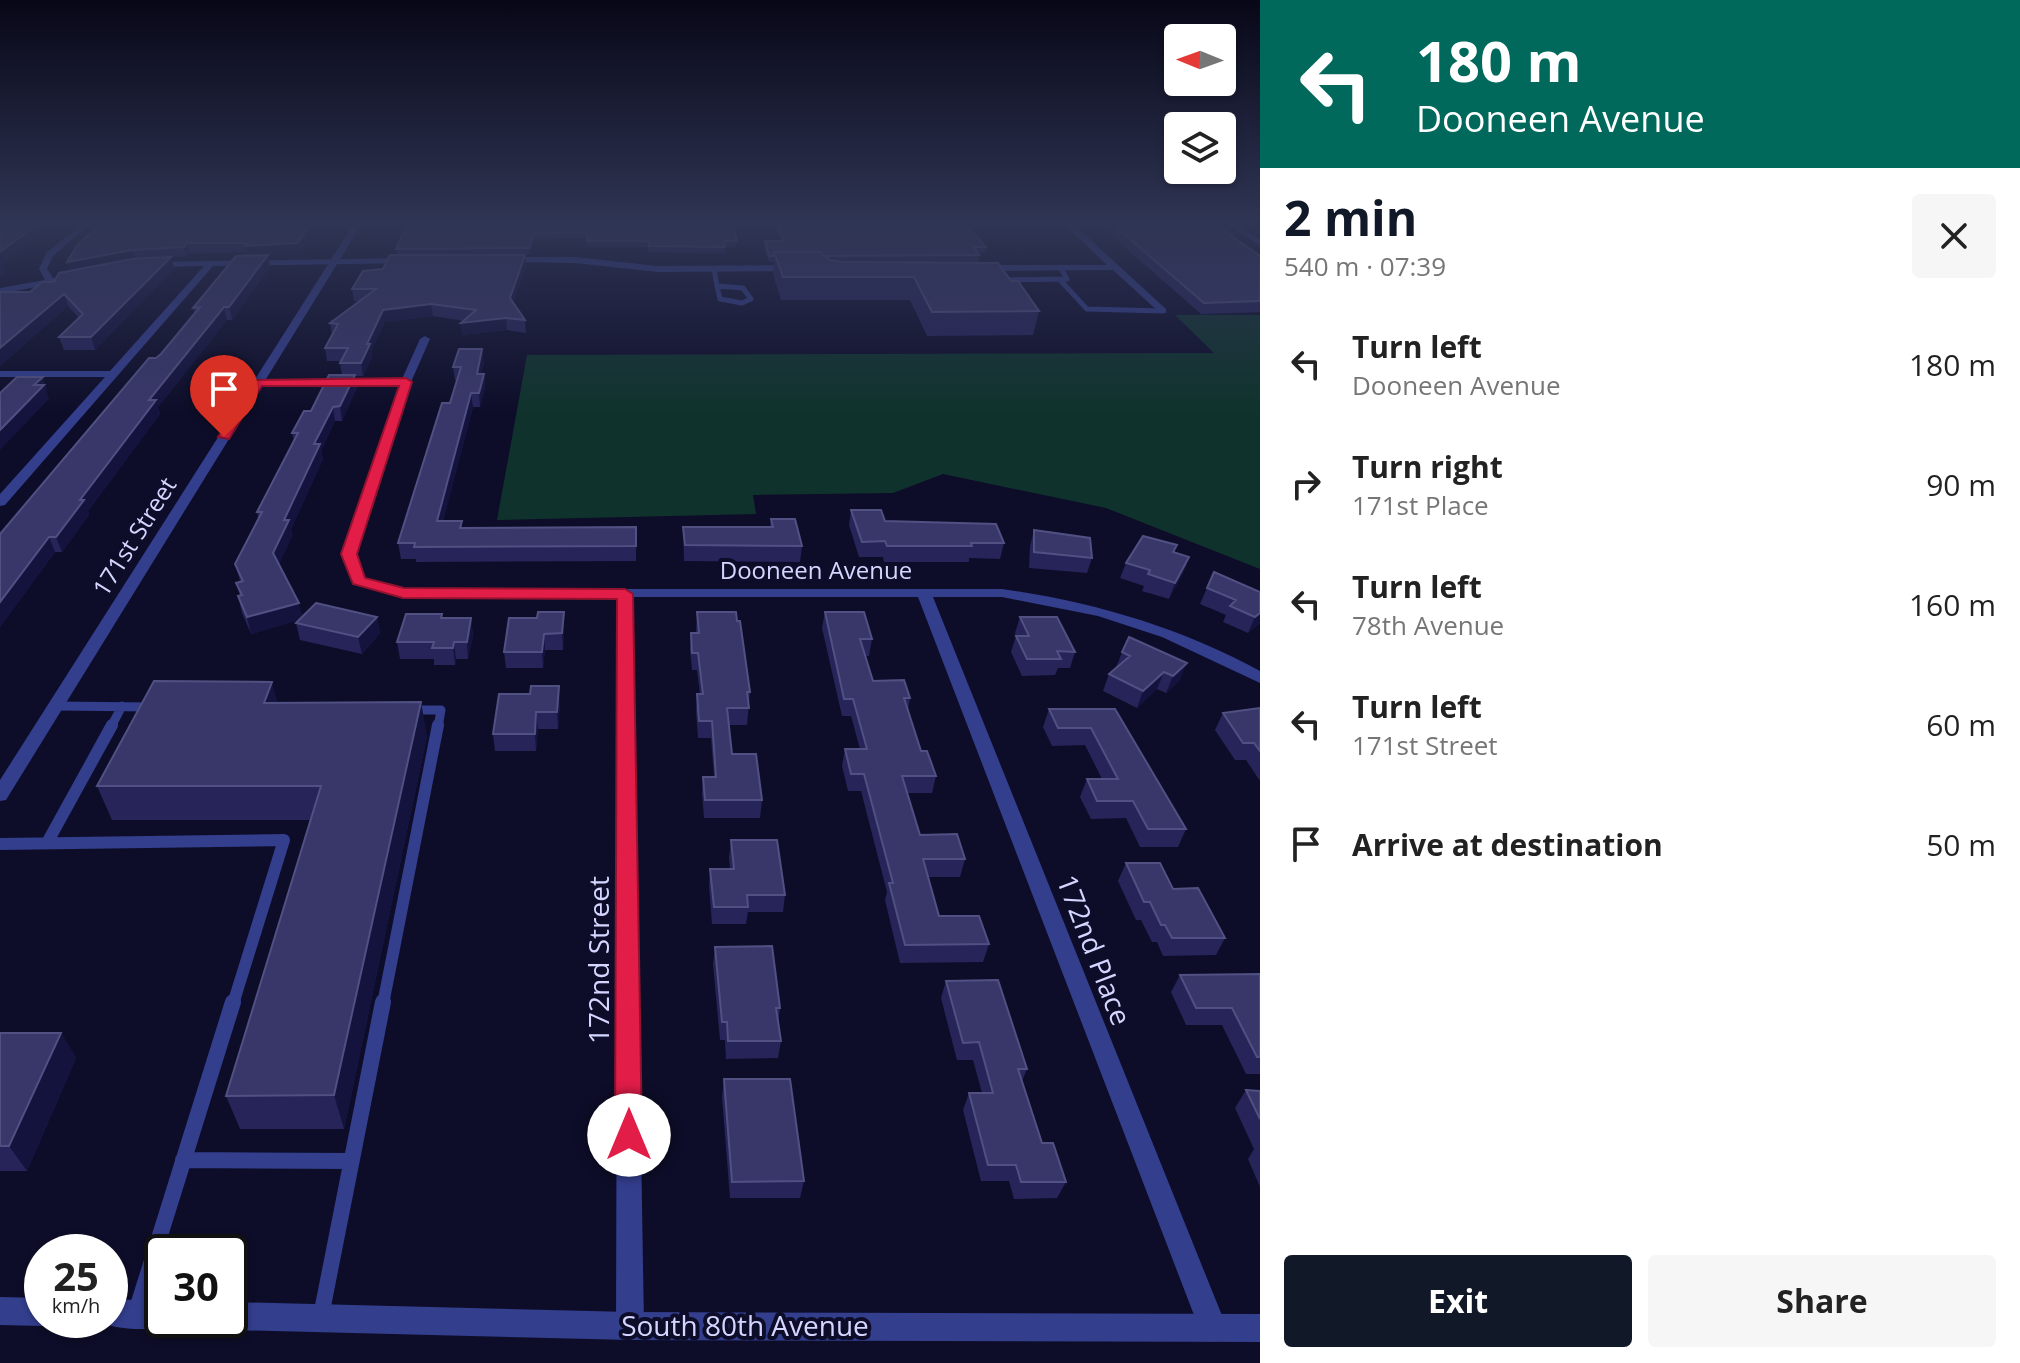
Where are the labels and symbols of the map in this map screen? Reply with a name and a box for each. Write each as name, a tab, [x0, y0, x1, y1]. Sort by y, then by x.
north arrow	[1164, 24, 1236, 96]
pin	[190, 355, 258, 437]
street label: 171st Street	[84, 470, 183, 602]
street label: Dooneen Avenue	[720, 553, 912, 586]
street label: 172nd Place	[1049, 869, 1141, 1030]
street label: 172nd Street	[579, 876, 617, 1044]
position arrow	[587, 1093, 671, 1177]
speed limit sign: 30	[144, 1234, 248, 1338]
street label: South 80th Avenue	[621, 1306, 869, 1344]

